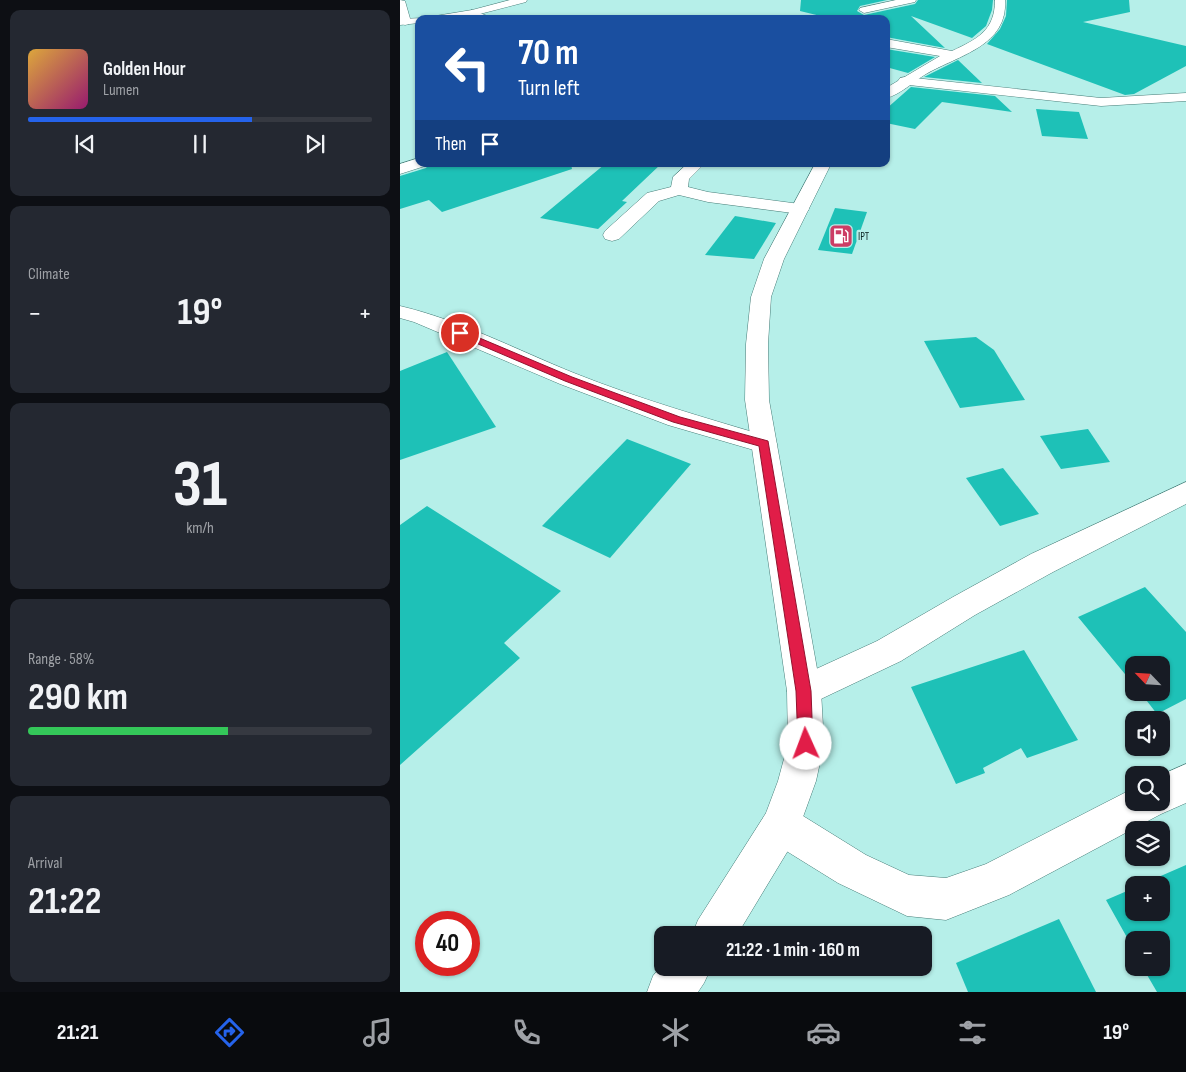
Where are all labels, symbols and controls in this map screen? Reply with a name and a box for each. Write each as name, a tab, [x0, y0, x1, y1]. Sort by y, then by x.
text: 70 m	[518, 32, 578, 75]
icon: left	[435, 35, 500, 100]
text: Golden Hour	[103, 58, 186, 81]
text: Turn left	[518, 75, 580, 102]
text: Lumen	[103, 81, 139, 100]
icon: previous	[71, 130, 99, 158]
icon: pause	[186, 130, 214, 158]
icon: next	[301, 130, 329, 158]
icon: arrive	[476, 130, 504, 158]
text: Then	[435, 133, 466, 156]
fuel station icon: IPT	[828, 223, 854, 249]
place label: IPT	[858, 230, 870, 243]
text: Climate	[28, 265, 70, 284]
text: 19°	[178, 290, 222, 335]
text: −	[28, 297, 42, 330]
text: +	[358, 297, 372, 330]
pin	[439, 312, 481, 354]
icon: arrive	[446, 319, 474, 347]
text: 31	[173, 447, 227, 525]
text: km/h	[186, 519, 214, 538]
text: Range · 58%	[28, 650, 94, 669]
north arrow	[1125, 656, 1170, 701]
map controls	[1125, 656, 1170, 976]
text: 290 km	[28, 675, 128, 720]
button: sound	[1125, 711, 1170, 756]
position arrow	[779, 717, 831, 769]
button: search	[1125, 766, 1170, 811]
button: layers	[1125, 821, 1170, 866]
text: Arrival	[28, 854, 62, 873]
button: +	[1125, 876, 1170, 921]
text: 21:22	[28, 879, 101, 924]
speed limit sign: 40	[415, 911, 480, 976]
button: −	[1125, 931, 1170, 976]
text: 21:22 · 1 min · 160 m	[726, 939, 860, 962]
icon: directions	[212, 1015, 247, 1050]
icon: music	[360, 1015, 395, 1050]
icon: phone	[509, 1015, 544, 1050]
icon: climate	[658, 1015, 693, 1050]
icon: car	[806, 1015, 841, 1050]
icon: filters	[955, 1015, 990, 1050]
text: 21:21	[57, 1019, 98, 1046]
text: 19°	[1103, 1019, 1129, 1046]

